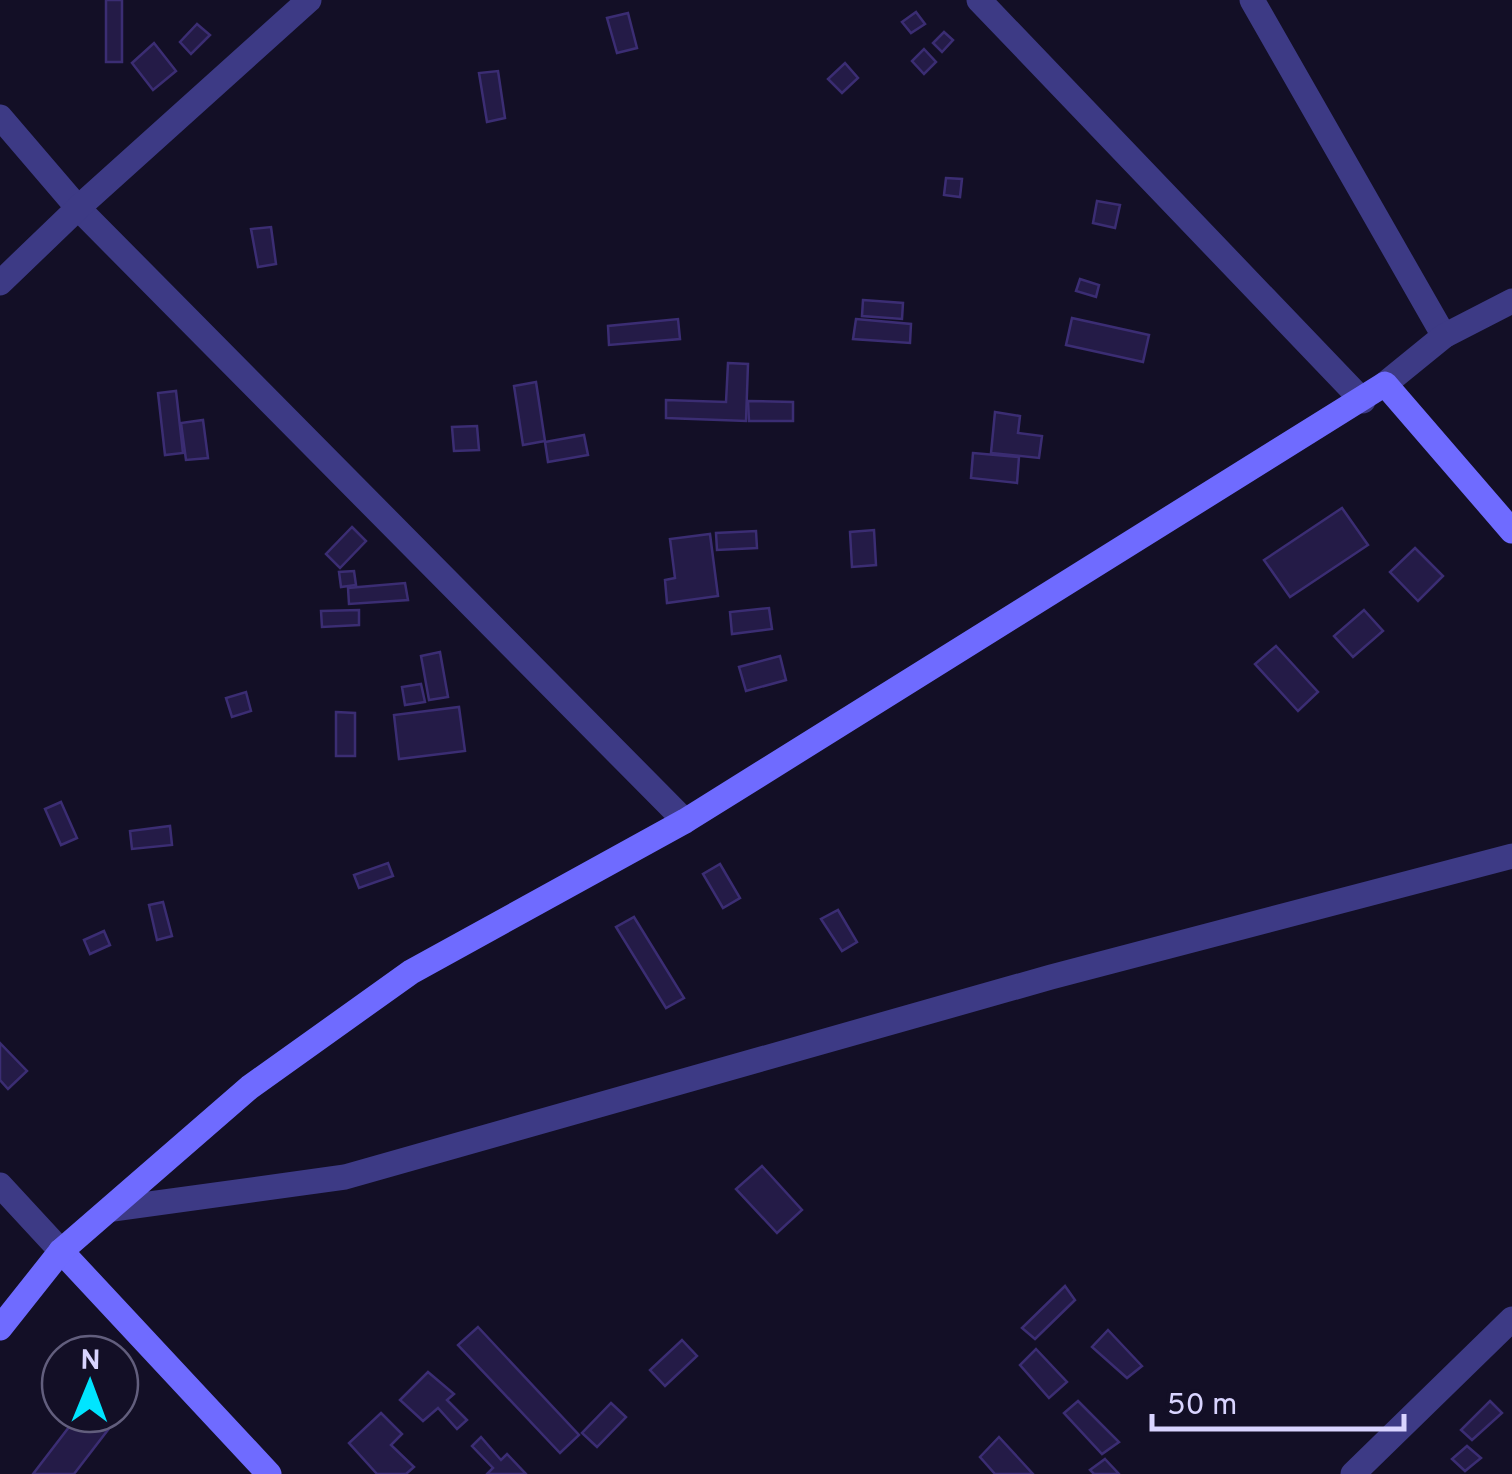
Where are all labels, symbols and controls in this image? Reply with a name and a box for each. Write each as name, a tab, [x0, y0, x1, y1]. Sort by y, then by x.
north arrow	[40, 1334, 140, 1434]
text: N	[80, 1344, 101, 1380]
scale bar	[1152, 1369, 1404, 1431]
text: 50 m	[1167, 1388, 1237, 1425]

